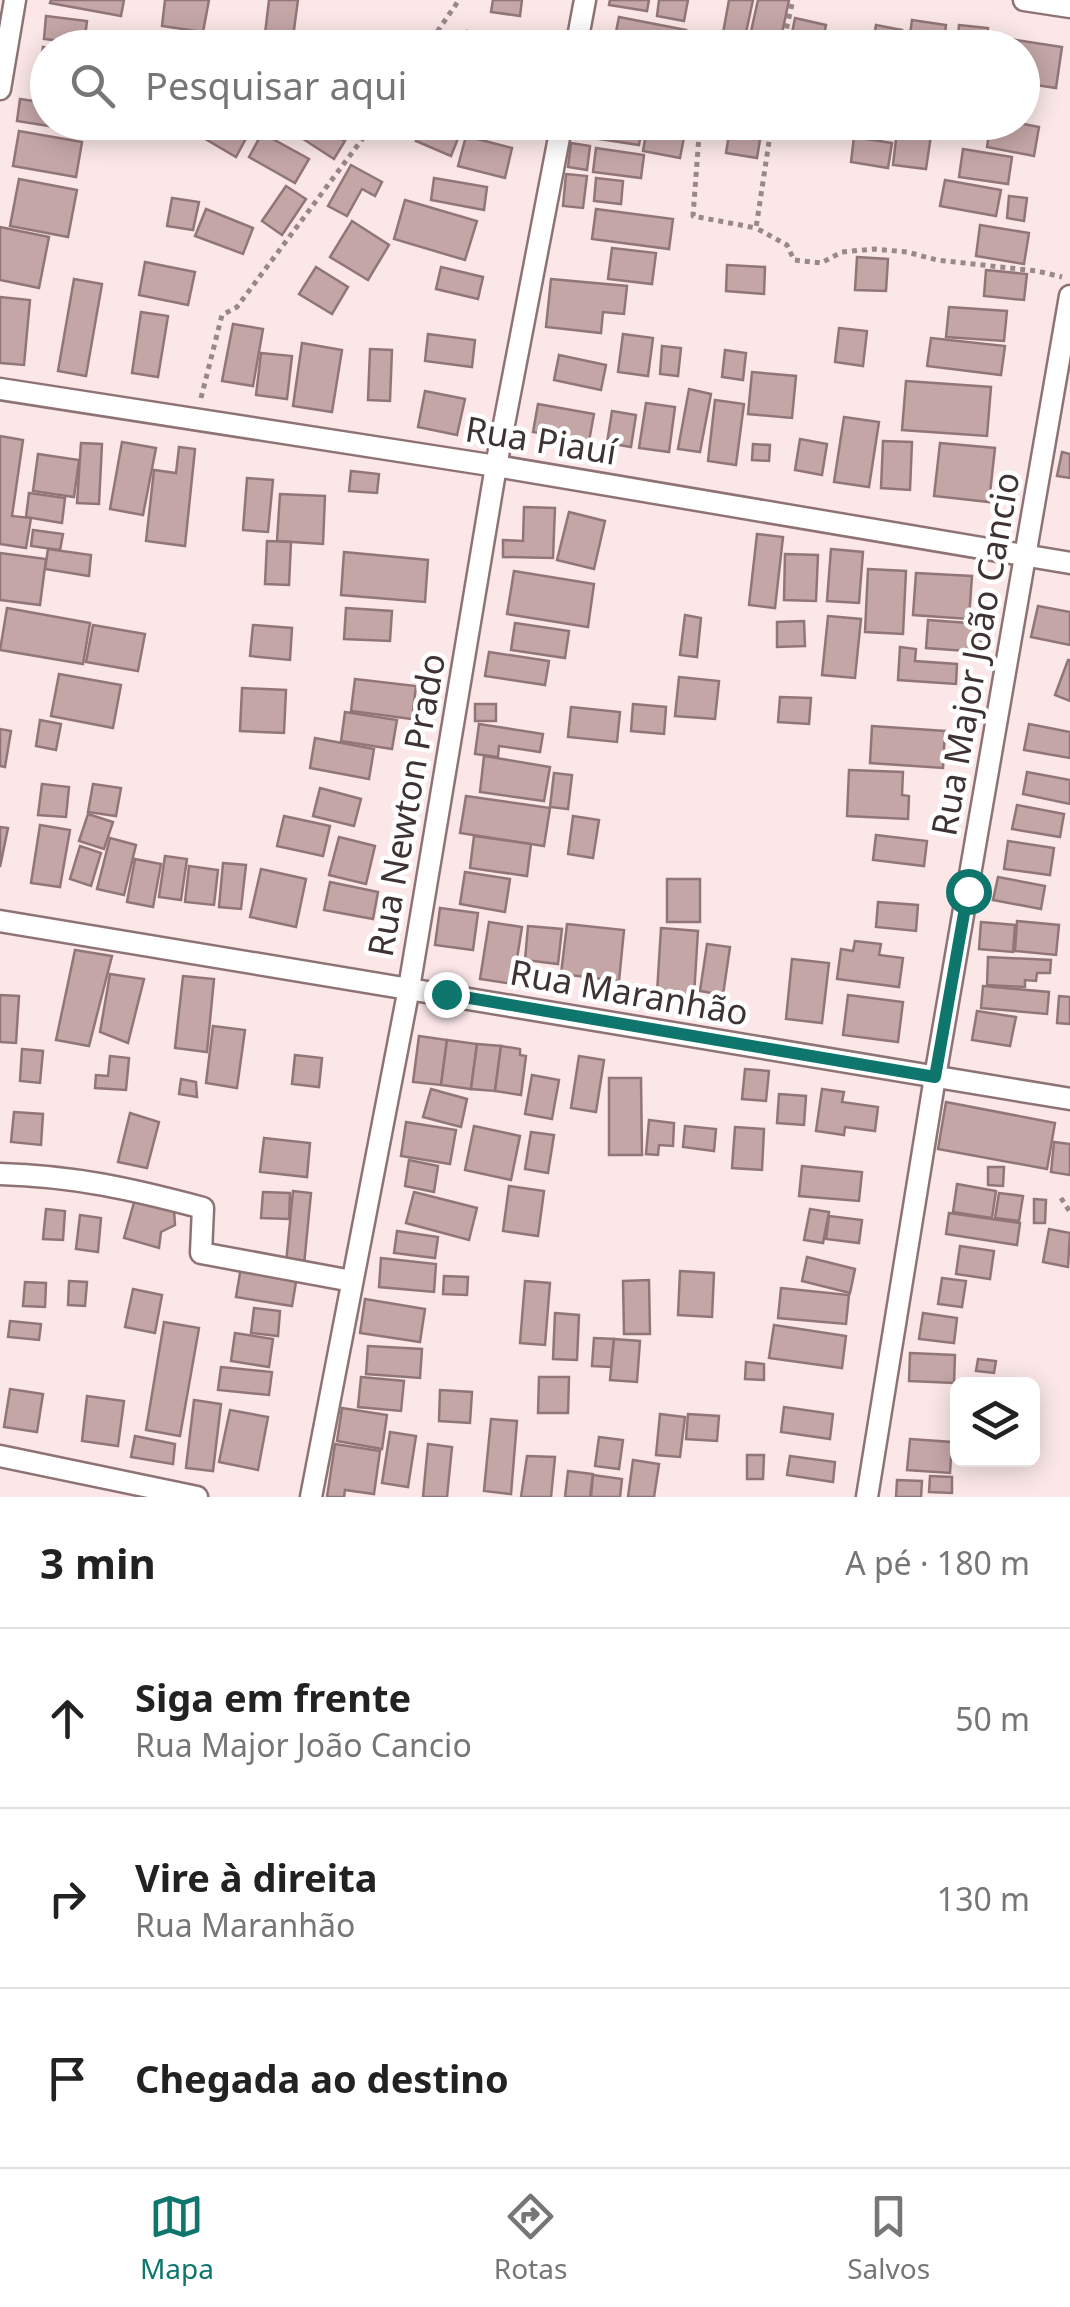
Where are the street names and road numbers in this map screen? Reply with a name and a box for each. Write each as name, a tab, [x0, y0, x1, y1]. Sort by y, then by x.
street label: Rua Piauí	[462, 404, 621, 475]
street label: Rua Major João Cancio	[919, 468, 1030, 839]
street label: Rua Newton Prado	[356, 649, 455, 960]
street label: Rua Maranhão	[507, 947, 752, 1036]

